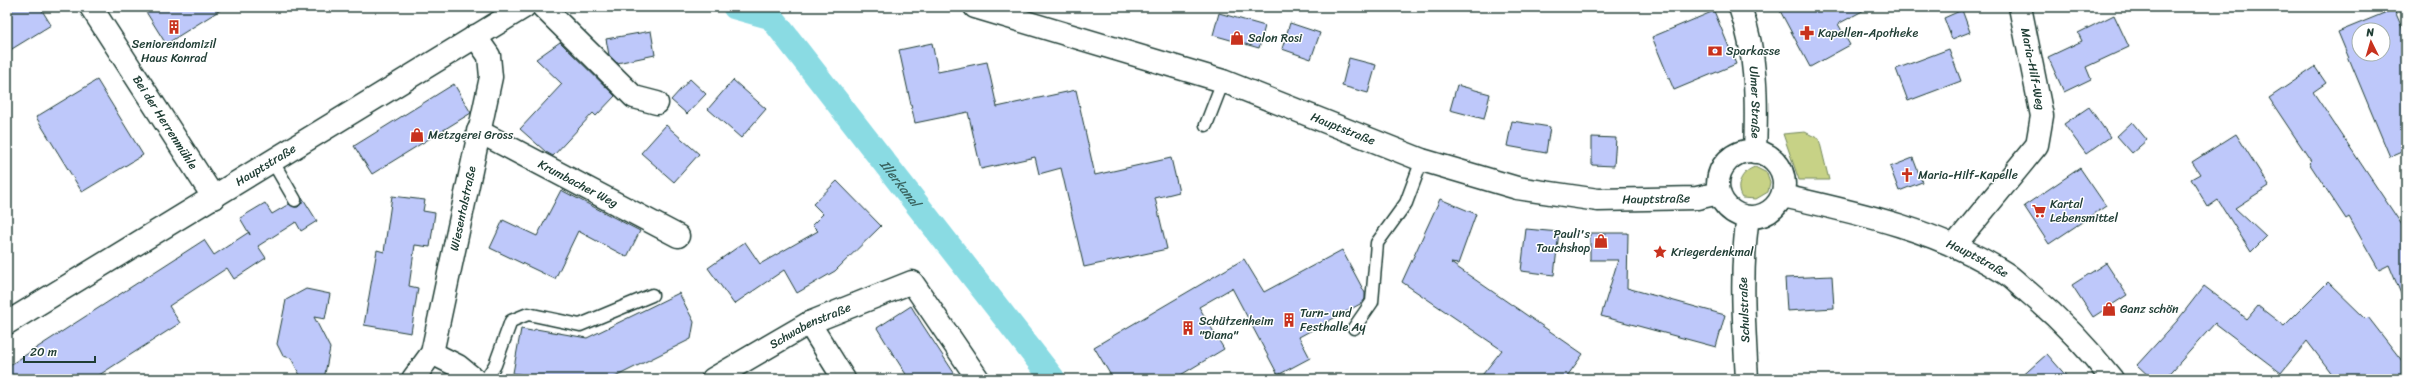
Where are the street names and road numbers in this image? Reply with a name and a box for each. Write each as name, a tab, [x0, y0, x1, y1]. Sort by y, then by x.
street label: Maria-Hilf-Weg	[2014, 26, 2052, 112]
street label: Ulmer Straße	[1743, 65, 1767, 139]
street label: Bei der Herrenmühle	[127, 71, 204, 174]
street label: Hauptstraße	[1307, 106, 1379, 151]
street label: Hauptstraße	[231, 138, 300, 192]
street label: Krumbacher Weg	[534, 153, 622, 214]
street label: Wiesentalstraße	[443, 164, 483, 253]
street label: Hauptstraße	[1622, 187, 1690, 211]
street label: Hauptstraße	[1943, 233, 2013, 284]
street label: Schulstraße	[1732, 277, 1756, 343]
street label: Schwabenstraße	[765, 296, 854, 355]

